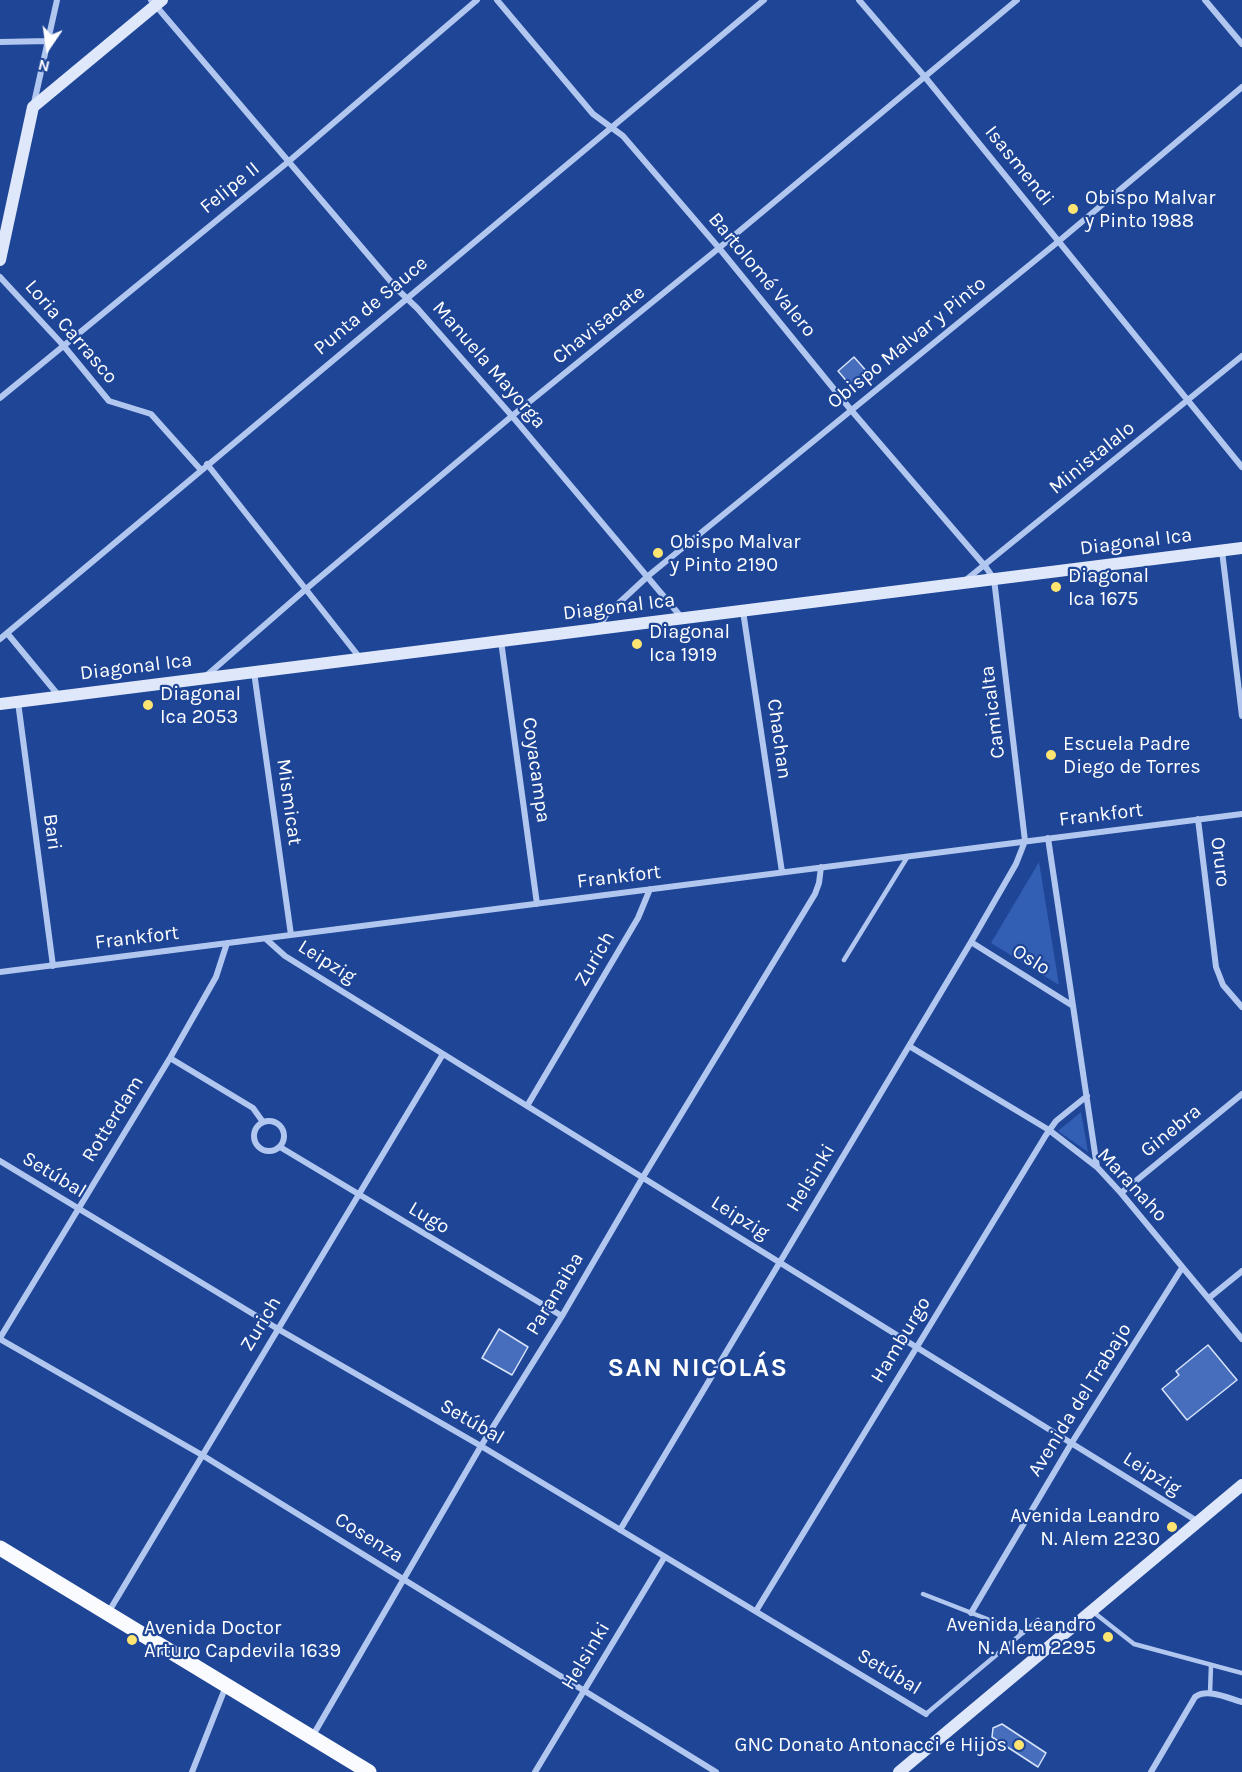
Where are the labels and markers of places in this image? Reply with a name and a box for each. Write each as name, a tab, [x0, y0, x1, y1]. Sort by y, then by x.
place label: Obispo Malvar y Pinto 1988	[1085, 186, 1215, 233]
marker: Obispo Malvar y Pinto 1988	[1066, 202, 1080, 216]
place label: Obispo Malvar y Pinto 2190	[670, 530, 800, 577]
marker: Obispo Malvar y Pinto 2190	[651, 546, 665, 560]
place label: Diagonal Ica 1675	[1068, 564, 1149, 611]
marker: Diagonal Ica 1675	[1049, 580, 1063, 594]
place label: Diagonal Ica 1919	[649, 620, 730, 667]
marker: Diagonal Ica 1919	[630, 637, 644, 651]
place label: Diagonal Ica 2053	[160, 682, 241, 729]
marker: Diagonal Ica 2053	[141, 698, 155, 712]
place label: Escuela Padre Diego de Torres	[1063, 732, 1201, 779]
marker: Escuela Padre Diego de Torres	[1044, 748, 1058, 762]
place label: Avenida Leandro N. Alem 2230	[1010, 1504, 1160, 1551]
marker: Avenida Leandro N. Alem 2230	[1165, 1520, 1179, 1534]
place label: Avenida Leandro N. Alem 2295	[946, 1613, 1096, 1660]
place label: Avenida Doctor Arturo Capdevila 1639	[144, 1616, 341, 1663]
marker: Avenida Leandro N. Alem 2295	[1101, 1630, 1115, 1644]
marker: Avenida Doctor Arturo Capdevila 1639	[125, 1633, 139, 1647]
place label: GNC Donato Antonacci e Hijos	[735, 1733, 1007, 1757]
marker: GNC Donato Antonacci e Hijos	[1012, 1738, 1026, 1752]

